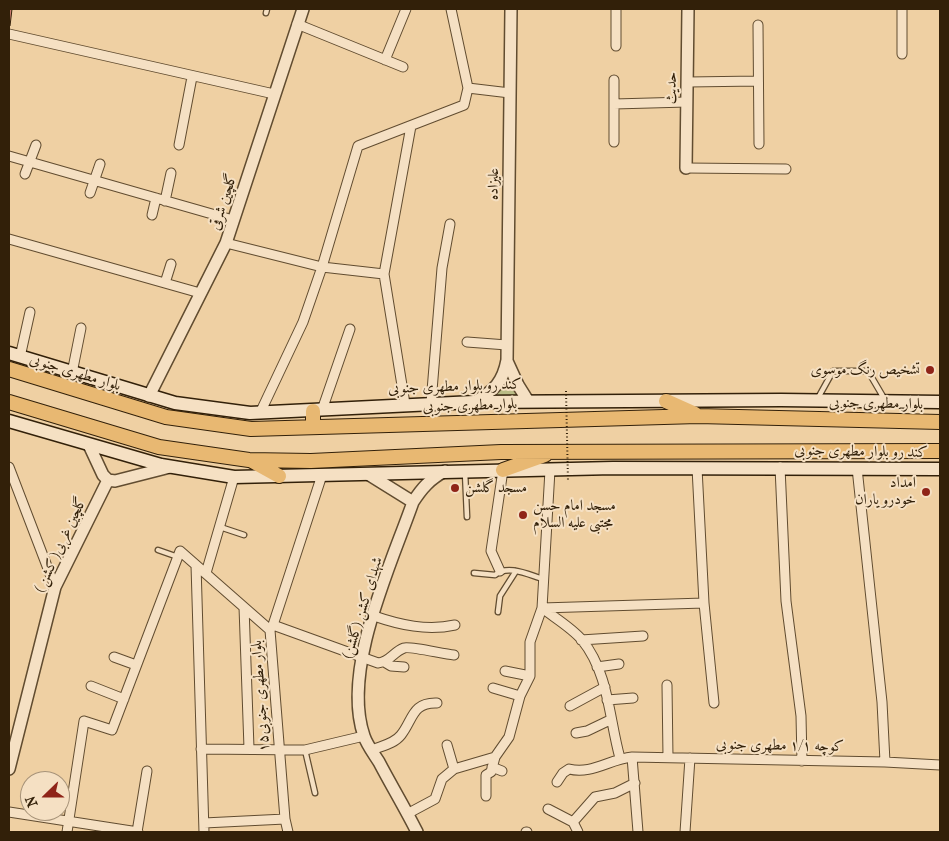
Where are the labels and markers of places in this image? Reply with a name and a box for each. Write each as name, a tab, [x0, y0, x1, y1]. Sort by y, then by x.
place label: تشخیص رنگ موسوی	[810, 361, 920, 379]
marker: تشخیص رنگ موسوی	[924, 364, 936, 376]
place label: امداد خودرو یاران	[855, 474, 916, 509]
place label: مسجد گلشن	[465, 479, 527, 497]
marker: مسجد گلشن	[449, 482, 461, 494]
marker: امداد خودرو یاران	[920, 486, 932, 498]
place label: مسجد امام حسن مجتبی علیه السلام	[533, 497, 616, 532]
marker: مسجد امام حسن مجتبی علیه السلام	[517, 509, 529, 521]

